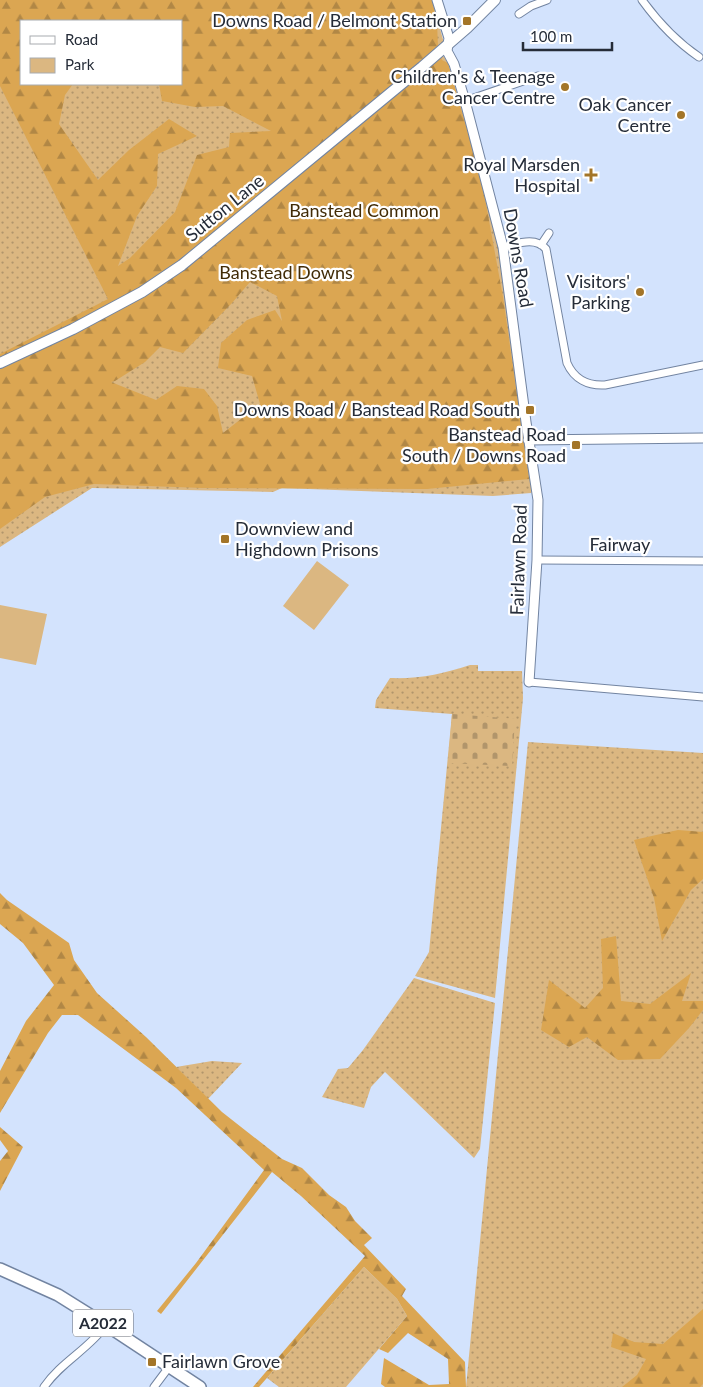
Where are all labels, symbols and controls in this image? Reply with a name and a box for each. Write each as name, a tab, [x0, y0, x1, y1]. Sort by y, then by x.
place label: Downs Road / Belmont Station	[212, 9, 457, 31]
marker: Downs Road / Belmont Station	[461, 15, 473, 27]
legend	[20, 20, 182, 85]
scale bar	[523, 20, 612, 52]
text: 100 m	[530, 27, 572, 45]
text: Road	[65, 30, 98, 48]
text: Park	[65, 55, 95, 73]
place label: Children's & Teenage Cancer Centre	[391, 65, 555, 108]
marker: Children's & Teenage Cancer Centre	[559, 81, 571, 93]
place label: Oak Cancer Centre	[579, 93, 671, 136]
marker: Oak Cancer Centre	[675, 109, 687, 121]
place label: Royal Marsden Hospital	[463, 153, 580, 196]
marker: Royal Marsden Hospital	[584, 168, 598, 182]
street label: Sutton Lane	[181, 169, 268, 245]
park label: Banstead Common	[289, 199, 439, 221]
street label: Downs Road	[499, 207, 539, 309]
park label: Banstead Downs	[219, 261, 353, 283]
place label: Visitors' Parking	[567, 270, 630, 313]
marker: Visitors' Parking	[634, 286, 646, 298]
place label: Downs Road / Banstead Road South	[234, 398, 520, 420]
marker: Downs Road / Banstead Road South	[524, 404, 536, 416]
place label: Banstead Road South / Downs Road	[402, 423, 566, 466]
marker: Banstead Road South / Downs Road	[570, 439, 582, 451]
street label: Fairlawn Road	[505, 504, 531, 616]
place label: Downview and Highdown Prisons	[235, 517, 379, 560]
marker: Downview and Highdown Prisons	[219, 533, 231, 545]
street label: Fairway	[590, 533, 651, 555]
road number: A2022	[73, 1310, 133, 1336]
place label: Fairlawn Grove	[162, 1350, 280, 1372]
marker: Fairlawn Grove	[146, 1356, 158, 1368]

